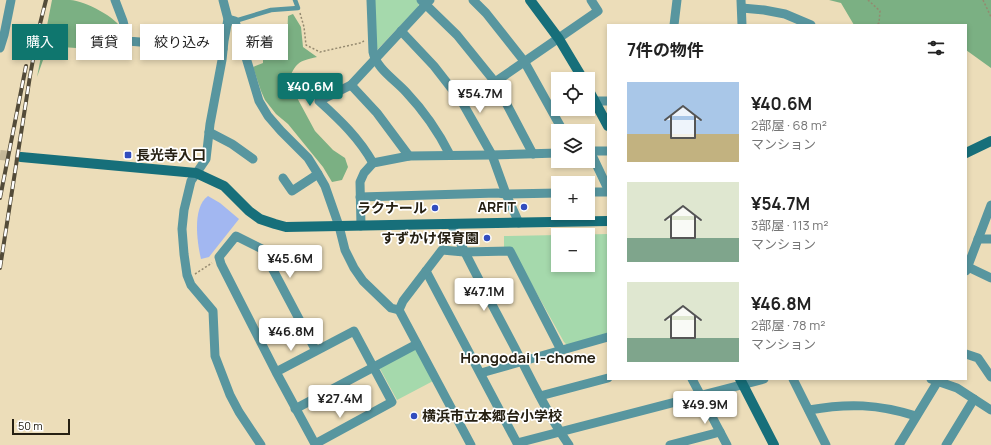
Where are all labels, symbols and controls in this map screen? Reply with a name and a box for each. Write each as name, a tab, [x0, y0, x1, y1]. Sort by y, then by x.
chip: 購入	[12, 24, 68, 60]
chip: 賃貸	[76, 24, 132, 60]
chip: 絞り込み	[140, 24, 224, 60]
chip: 新着	[232, 24, 288, 60]
icon: filters	[925, 37, 947, 59]
text: 7件の物件	[627, 38, 704, 61]
map controls	[551, 72, 595, 272]
button: locate	[551, 72, 595, 116]
pin: ¥40.6M	[277, 73, 343, 107]
text: ¥40.6M	[287, 77, 333, 95]
pin: ¥54.7M	[447, 80, 513, 114]
text: ¥54.7M	[457, 84, 503, 102]
text: ¥40.6M	[751, 92, 812, 115]
icon: home	[659, 98, 707, 146]
text: 2部屋 · 68 m²	[751, 116, 827, 134]
button: layers	[551, 124, 595, 168]
text: マンション	[751, 135, 816, 153]
place label: 長光寺入口	[136, 145, 206, 164]
marker: 長光寺入口	[123, 150, 133, 160]
button: +	[551, 176, 595, 220]
text: ¥54.7M	[751, 192, 810, 215]
place label: ARFIT	[478, 197, 517, 216]
place label: ラクナール	[357, 198, 427, 217]
icon: home	[659, 198, 707, 246]
marker: ARFIT	[519, 202, 529, 212]
marker: ラクナール	[430, 203, 440, 213]
text: 3部屋 · 113 m²	[751, 216, 829, 234]
place label: すずかけ保育園	[381, 228, 479, 247]
button: −	[551, 228, 595, 272]
marker: すずかけ保育園	[482, 233, 492, 243]
text: マンション	[751, 235, 816, 253]
pin: ¥45.6M	[257, 245, 323, 279]
text: ¥45.6M	[267, 249, 313, 267]
pin: ¥47.1M	[451, 278, 517, 312]
text: ¥47.1M	[464, 282, 504, 300]
text: ¥46.8M	[751, 292, 811, 315]
icon: home	[659, 298, 707, 346]
text: 2部屋 · 78 m²	[751, 316, 825, 334]
pin: ¥46.8M	[258, 318, 324, 352]
text: ¥46.8M	[268, 322, 314, 340]
text: マンション	[751, 335, 816, 353]
district label: Hongodai 1-chome	[460, 347, 596, 368]
pin: ¥27.4M	[307, 385, 373, 419]
text: ¥27.4M	[317, 389, 363, 407]
pin: ¥49.9M	[672, 391, 738, 425]
text: ¥49.9M	[682, 395, 728, 413]
place label: 横浜市立本郷台小学校	[422, 406, 562, 425]
marker: 横浜市立本郷台小学校	[409, 411, 419, 421]
scale bar	[12, 417, 70, 436]
text: 50 m	[18, 418, 43, 433]

